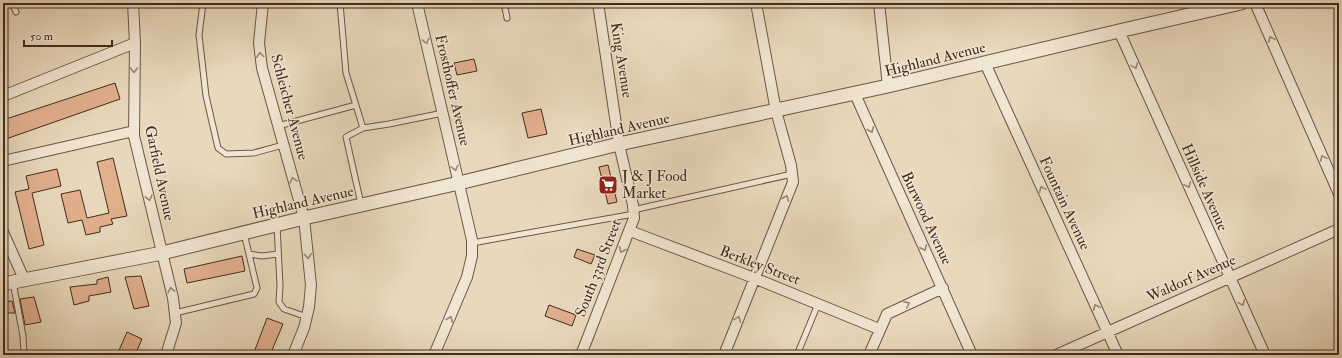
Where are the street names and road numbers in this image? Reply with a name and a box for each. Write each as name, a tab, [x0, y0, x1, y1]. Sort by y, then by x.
street label: King Avenue	[606, 21, 637, 99]
street label: Frosthoffer Avenue	[430, 32, 475, 148]
street label: Highland Avenue	[883, 38, 987, 81]
street label: Schleicher Avenue	[266, 52, 313, 162]
street label: Highland Avenue	[567, 109, 672, 150]
street label: Garfield Avenue	[140, 124, 179, 222]
street label: Hillside Avenue	[1177, 141, 1232, 234]
street label: Fountain Avenue	[1035, 153, 1095, 253]
street label: Burwood Avenue	[897, 169, 956, 268]
street label: Highland Avenue	[251, 182, 356, 223]
street label: South 33rd Street	[571, 217, 626, 320]
street label: Berkley Street	[717, 241, 803, 290]
street label: Waldorf Avenue	[1143, 250, 1239, 307]

